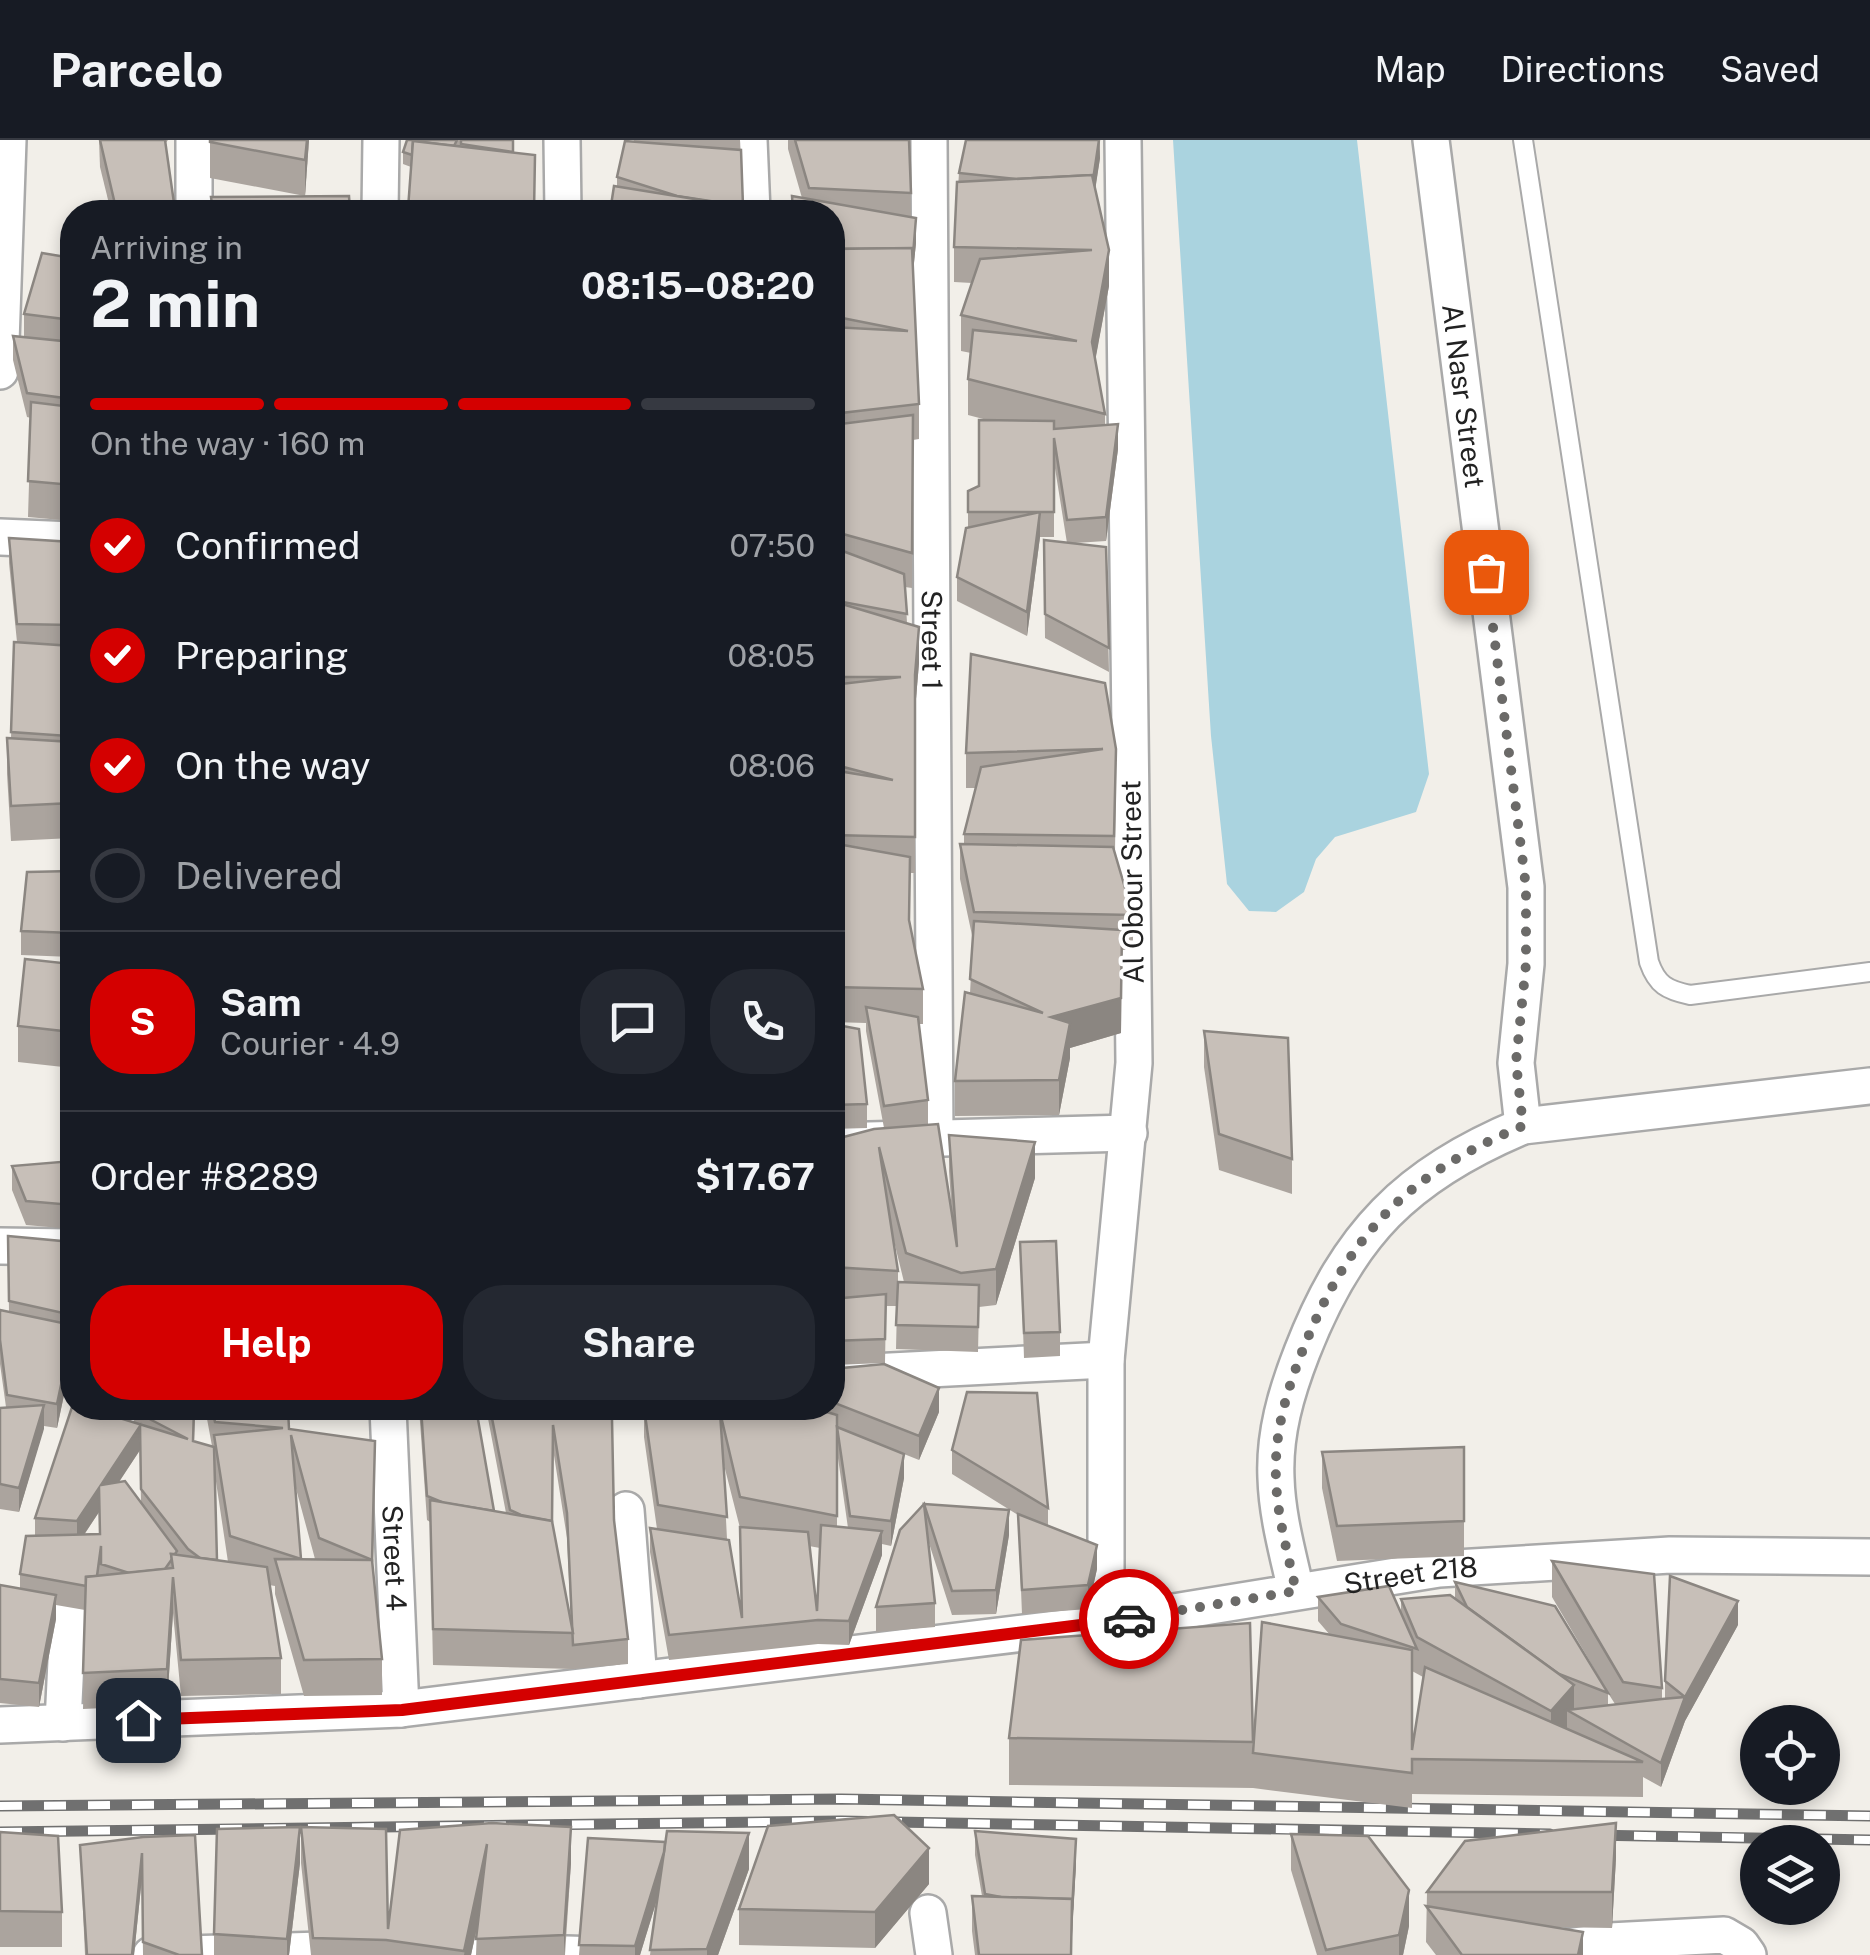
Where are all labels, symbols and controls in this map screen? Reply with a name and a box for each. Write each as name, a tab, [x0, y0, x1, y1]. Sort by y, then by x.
text: Parcelo	[50, 41, 223, 98]
text: Map	[1374, 49, 1445, 90]
text: Directions	[1500, 49, 1665, 90]
text: Saved	[1720, 49, 1820, 90]
text: Arriving in	[90, 229, 243, 266]
text: 08:15–08:20	[581, 263, 815, 308]
text: 2 min	[90, 265, 260, 342]
street label: Al Nasr Street	[1436, 302, 1492, 490]
text: On the way · 160 m	[90, 425, 365, 462]
icon: check	[90, 518, 145, 573]
text: Confirmed	[175, 523, 360, 568]
text: 07:50	[729, 527, 815, 564]
pin	[1444, 530, 1529, 615]
icon: bag	[1459, 545, 1514, 600]
street label: Street 1	[916, 590, 949, 690]
icon: check	[90, 628, 145, 683]
text: Preparing	[175, 633, 349, 678]
text: 08:05	[728, 637, 815, 674]
icon: check	[90, 738, 145, 793]
text: On the way	[175, 743, 371, 788]
text: 08:06	[728, 747, 815, 784]
street label: Al Obour Street	[1113, 780, 1150, 984]
text: Delivered	[175, 853, 343, 898]
button: chat	[580, 969, 685, 1074]
button: phone	[710, 969, 815, 1074]
text: Sam	[220, 980, 302, 1025]
text: S	[129, 999, 156, 1044]
text: Courier · 4.9	[220, 1025, 400, 1062]
text: Order #8289	[90, 1154, 319, 1199]
text: $17.67	[695, 1154, 815, 1199]
button: Help	[90, 1285, 443, 1400]
button: Share	[463, 1285, 815, 1400]
street label: Street 4	[376, 1504, 414, 1612]
street label: Street 218	[1341, 1550, 1478, 1600]
courier	[1079, 1569, 1179, 1669]
icon: car	[1102, 1592, 1157, 1647]
pin	[96, 1678, 181, 1763]
icon: home	[111, 1693, 166, 1748]
map controls	[1740, 1705, 1840, 1925]
button: locate	[1740, 1705, 1840, 1805]
button: layers	[1740, 1825, 1840, 1925]

